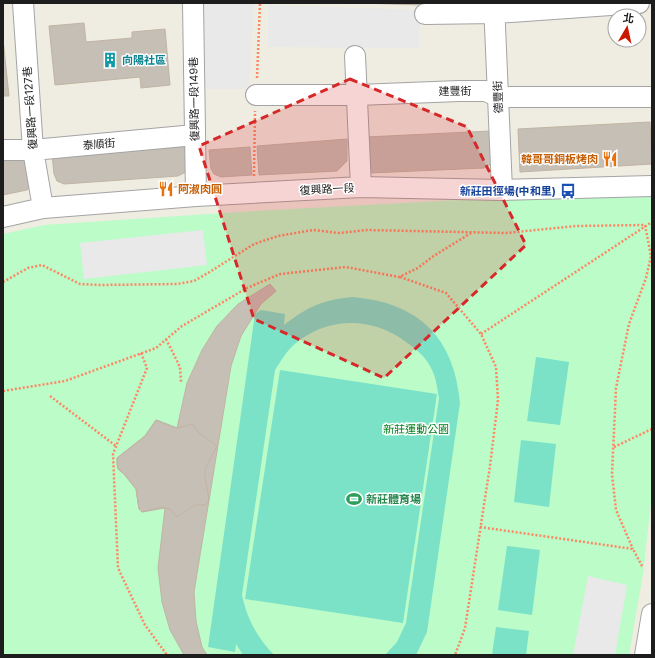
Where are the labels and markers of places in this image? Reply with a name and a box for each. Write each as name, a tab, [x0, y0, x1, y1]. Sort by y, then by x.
building icon: 向陽社區	[101, 51, 119, 69]
place label: 向陽社區	[122, 53, 166, 67]
restaurant icon: 韓哥哥銅板烤肉	[601, 150, 619, 168]
place label: 韓哥哥銅板烤肉	[521, 152, 598, 166]
restaurant icon: 阿淑肉圓	[157, 180, 175, 198]
place label: 阿淑肉圓	[178, 182, 222, 196]
bus stop icon: 新莊田徑場(中和里)	[559, 182, 577, 200]
place label: 新莊田徑場(中和里)	[460, 184, 556, 198]
sports icon: 新莊體育場	[345, 490, 363, 508]
place label: 新莊體育場	[366, 492, 421, 506]

